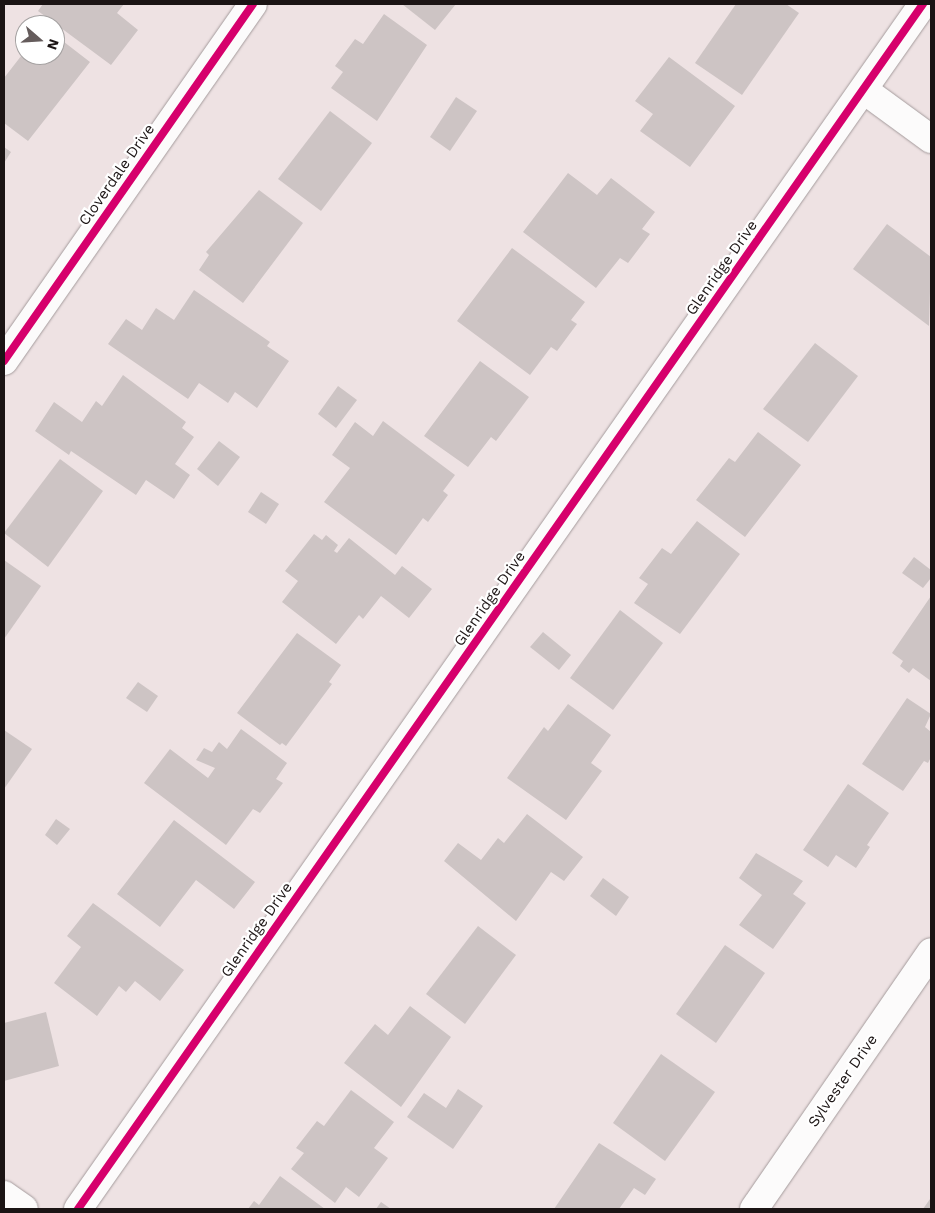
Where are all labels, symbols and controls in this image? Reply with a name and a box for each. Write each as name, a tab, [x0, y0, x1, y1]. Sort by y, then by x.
north arrow	[15, 15, 65, 65]
text: N	[44, 37, 62, 52]
street label: Cloverdale Drive	[75, 121, 159, 229]
street label: Glenridge Drive	[683, 217, 761, 319]
street label: Glenridge Drive	[451, 548, 529, 650]
street label: Glenridge Drive	[218, 879, 296, 981]
street label: Sylvester Drive	[804, 1031, 882, 1131]

